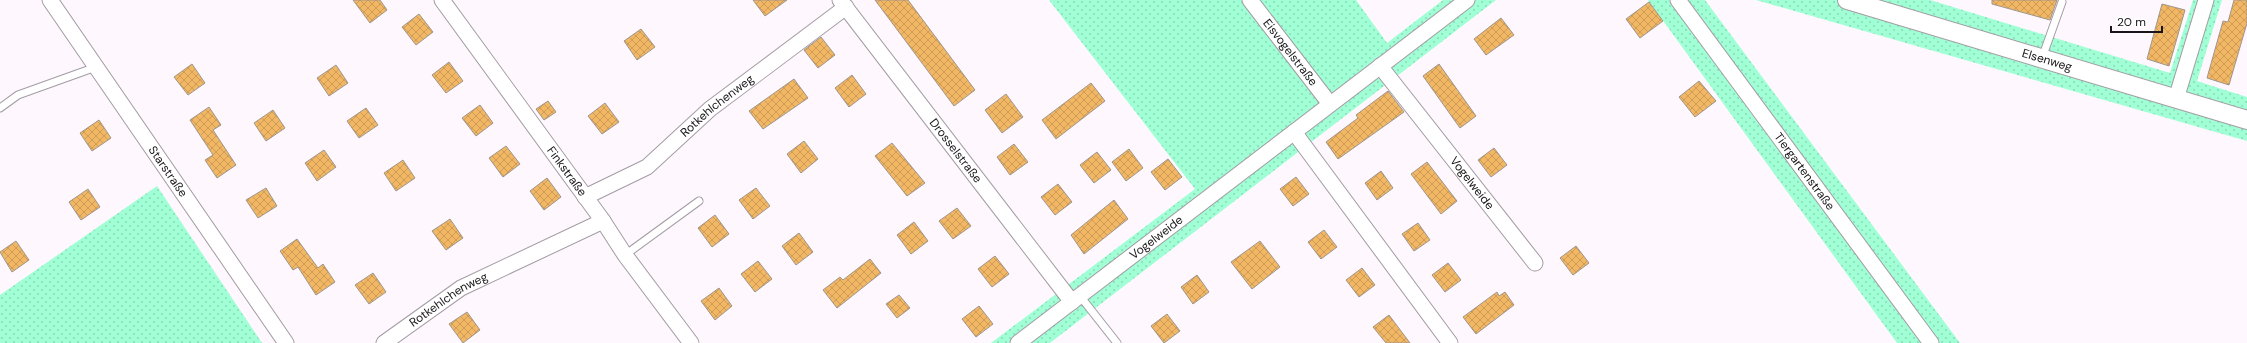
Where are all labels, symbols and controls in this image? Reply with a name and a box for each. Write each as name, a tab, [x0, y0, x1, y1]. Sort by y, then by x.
scale bar	[2111, 8, 2162, 34]
text: 20 m	[2117, 14, 2146, 30]
street label: Eisvogelstraße	[1259, 16, 1321, 89]
street label: Elsenweg	[2020, 45, 2075, 75]
street label: Rotkehlchenweg	[677, 71, 757, 140]
street label: Drosselstraße	[926, 115, 986, 186]
street label: Tiergartenstraße	[1770, 129, 1839, 214]
street label: Starstraße	[145, 143, 191, 200]
street label: Finkstraße	[543, 143, 590, 200]
street label: Vogelweide	[1446, 153, 1498, 213]
street label: Vogelweide	[1126, 212, 1186, 263]
street label: Rotkehlchenweg	[406, 268, 491, 330]

